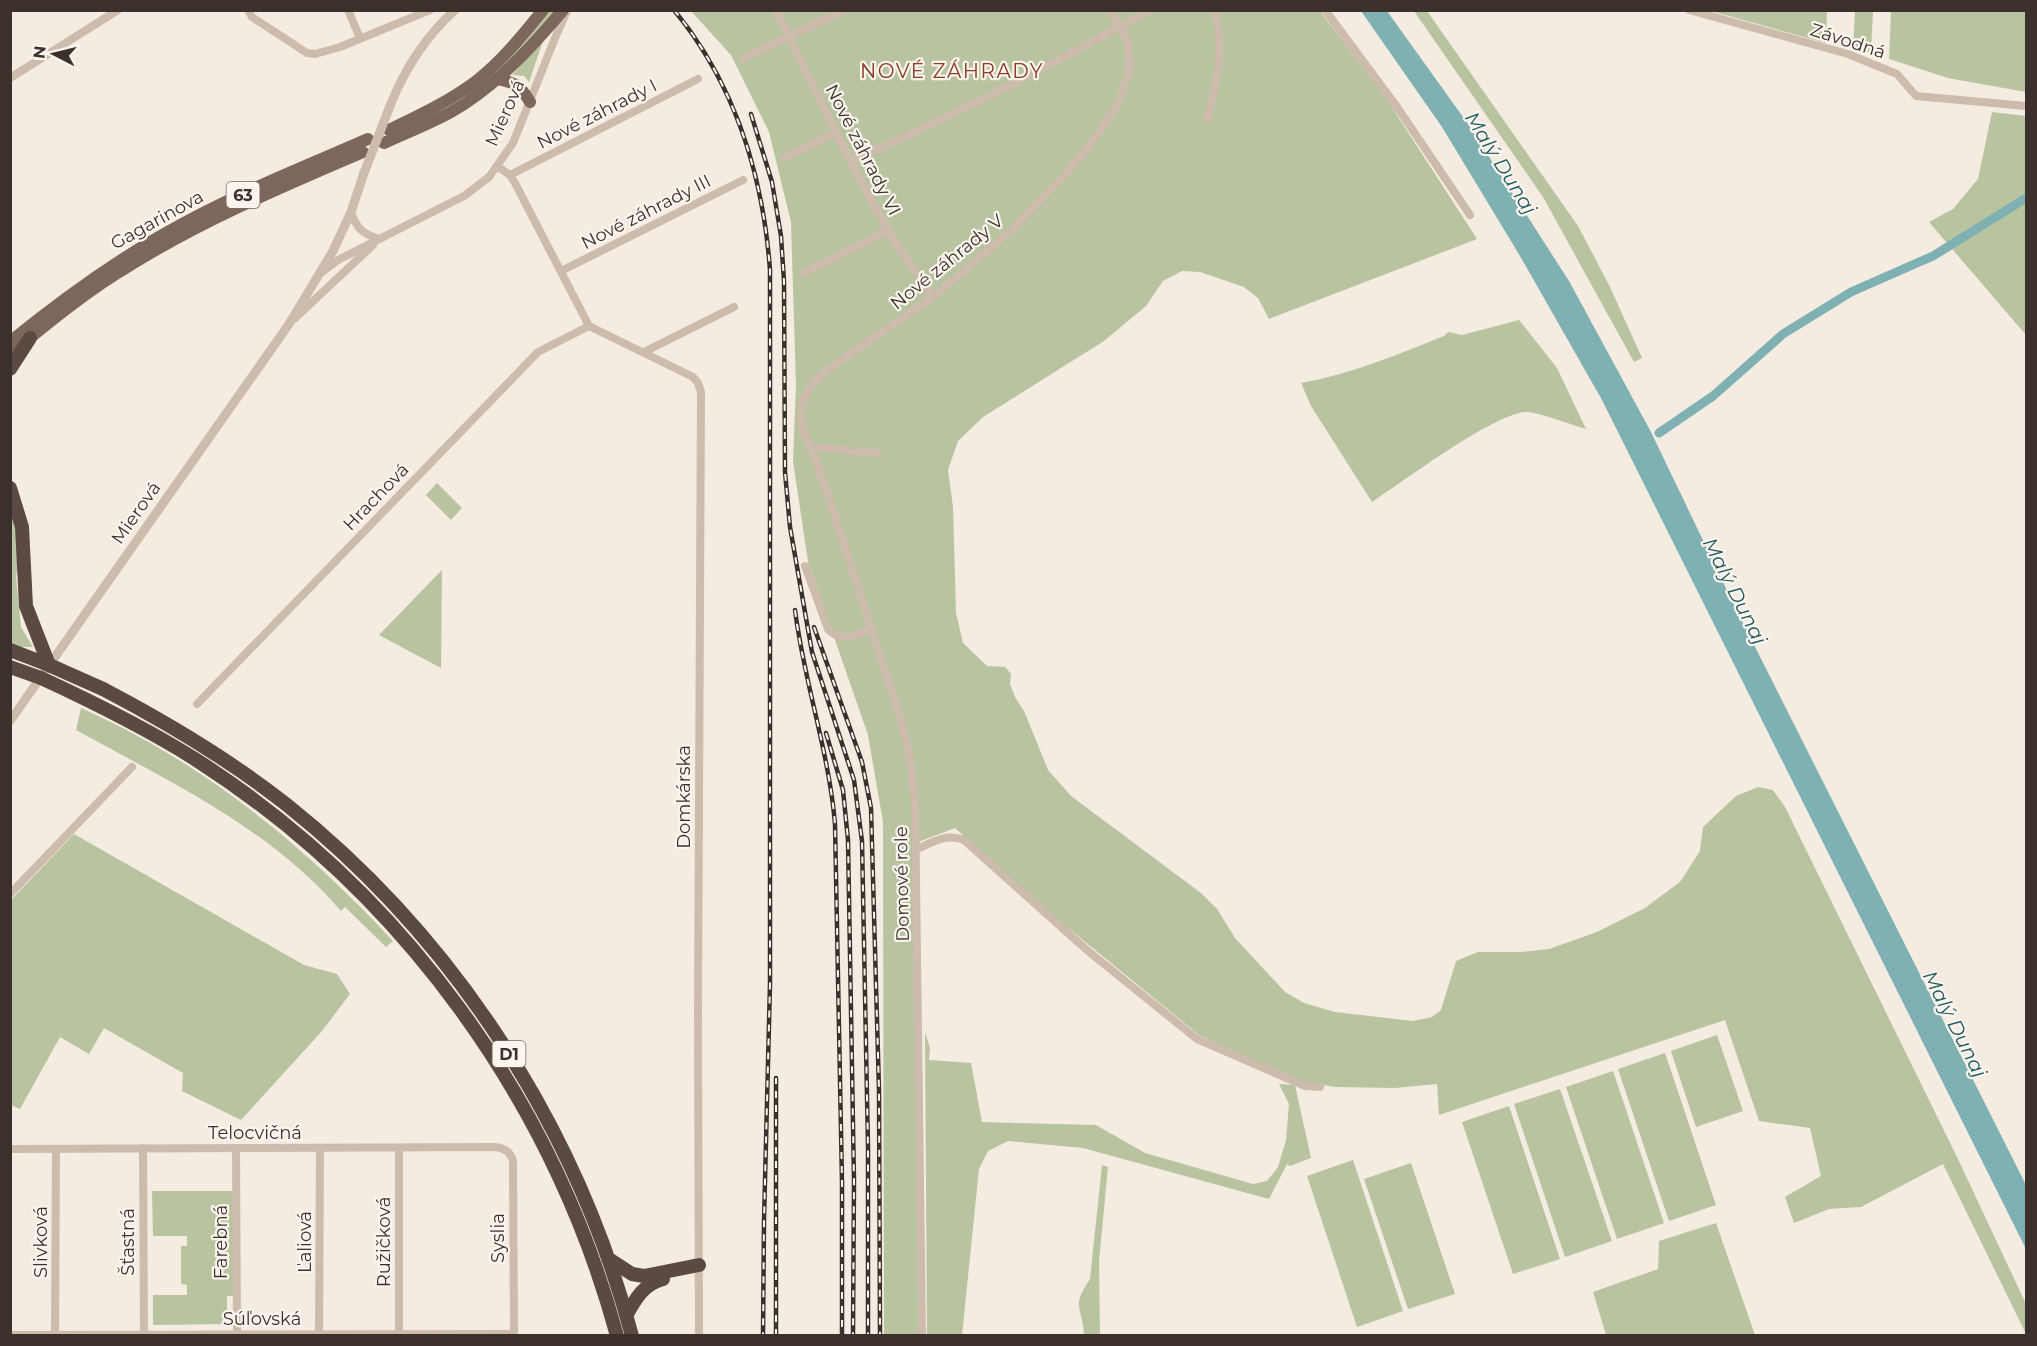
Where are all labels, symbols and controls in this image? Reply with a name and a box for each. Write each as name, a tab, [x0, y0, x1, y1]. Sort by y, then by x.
street label: Závodná	[1808, 18, 1888, 64]
north arrow	[24, 24, 84, 84]
text: N	[29, 45, 50, 60]
district label: NOVÉ ZÁHRADY	[860, 59, 1044, 83]
street label: Nové záhrady I	[533, 74, 661, 154]
street label: Mierová	[481, 76, 529, 150]
street label: Nové záhrady VI	[820, 81, 906, 219]
water label: Malý Dunaj	[1460, 107, 1542, 219]
street label: Nové záhrady III	[577, 170, 715, 254]
road number: 63	[226, 182, 260, 208]
street label: Gagarinova	[107, 186, 207, 254]
street label: Nové záhrady V	[886, 209, 1008, 314]
street label: Hrachová	[339, 459, 413, 535]
street label: Mierová	[107, 478, 165, 548]
water label: Malý Dunaj	[1698, 534, 1772, 649]
street label: Domkárska	[673, 745, 695, 849]
street label: Domové role	[890, 826, 914, 942]
water label: Malý Dunaj	[1918, 967, 1992, 1082]
road number: D1	[492, 1041, 526, 1067]
street label: Telocvičná	[208, 1122, 302, 1144]
street label: Ružičková	[373, 1197, 395, 1287]
street label: Farebná	[210, 1205, 232, 1279]
street label: Slivková	[30, 1206, 52, 1278]
street label: Šťastná	[117, 1208, 139, 1276]
street label: Ľaliová	[294, 1211, 316, 1273]
street label: Syslia	[487, 1213, 509, 1263]
street label: Súľovská	[223, 1308, 301, 1330]

